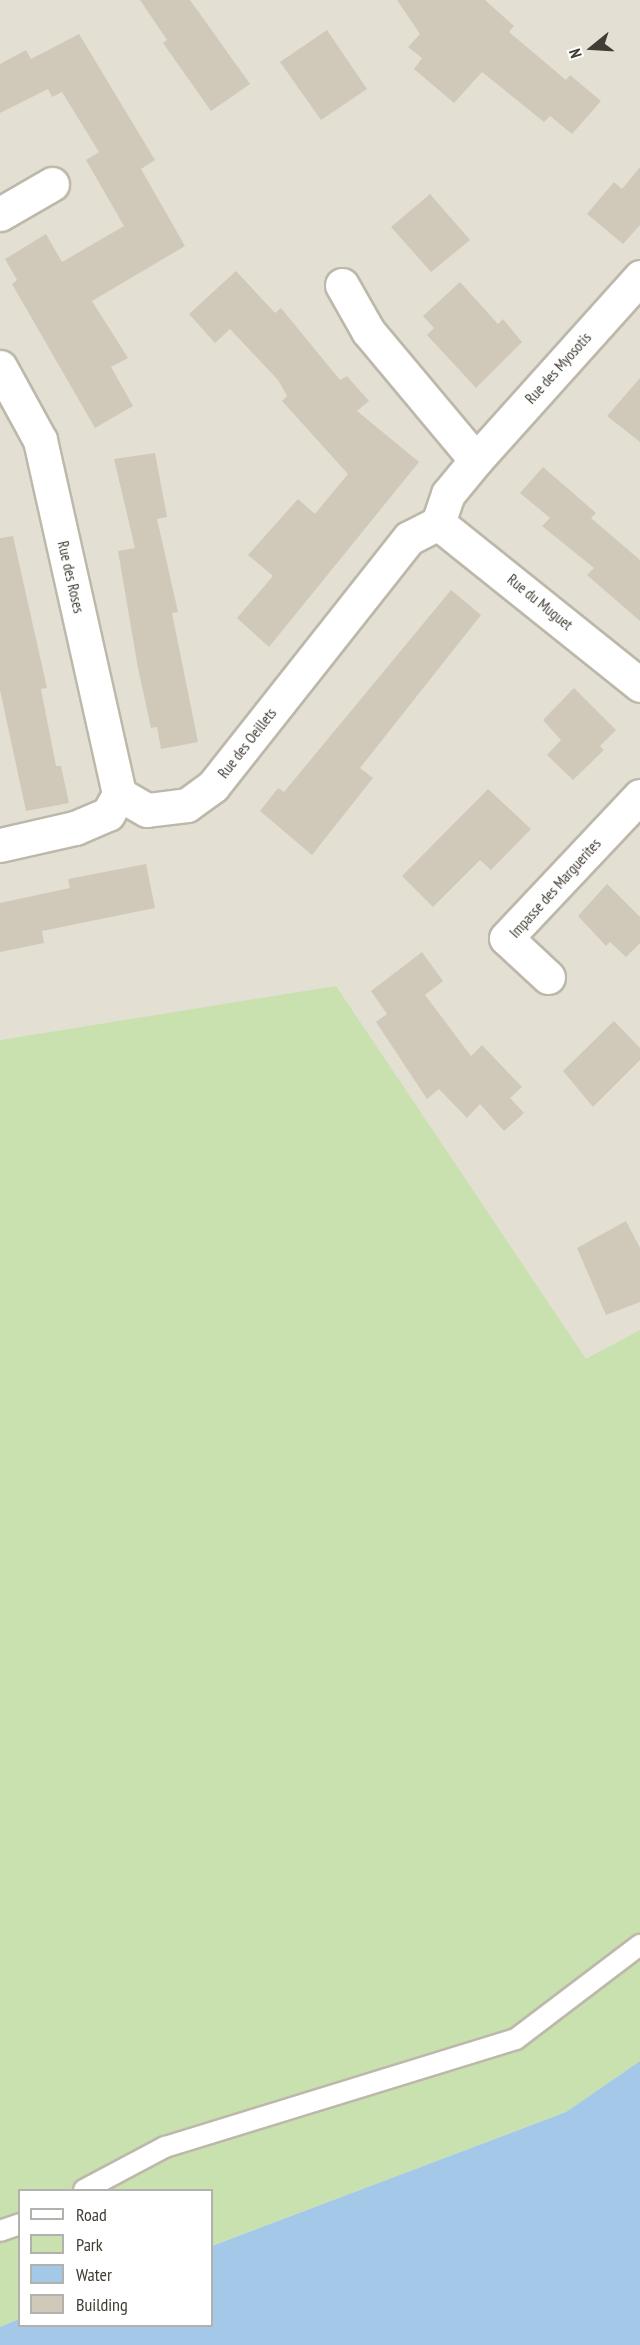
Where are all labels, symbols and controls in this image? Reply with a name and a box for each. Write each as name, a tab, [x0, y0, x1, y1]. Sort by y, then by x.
north arrow	[562, 18, 622, 78]
text: N	[564, 46, 586, 61]
street label: Rue des Myosotis	[521, 329, 595, 407]
street label: Rue des Roses	[54, 539, 88, 615]
street label: Rue du Muguet	[504, 570, 576, 634]
street label: Rue des Oeillets	[214, 704, 280, 782]
street label: Impasse des Marguerites	[506, 835, 604, 941]
legend	[18, 2189, 213, 2327]
text: Road	[76, 2203, 107, 2226]
text: Park	[76, 2233, 103, 2256]
text: Water	[76, 2263, 112, 2286]
text: Building	[76, 2293, 128, 2316]

